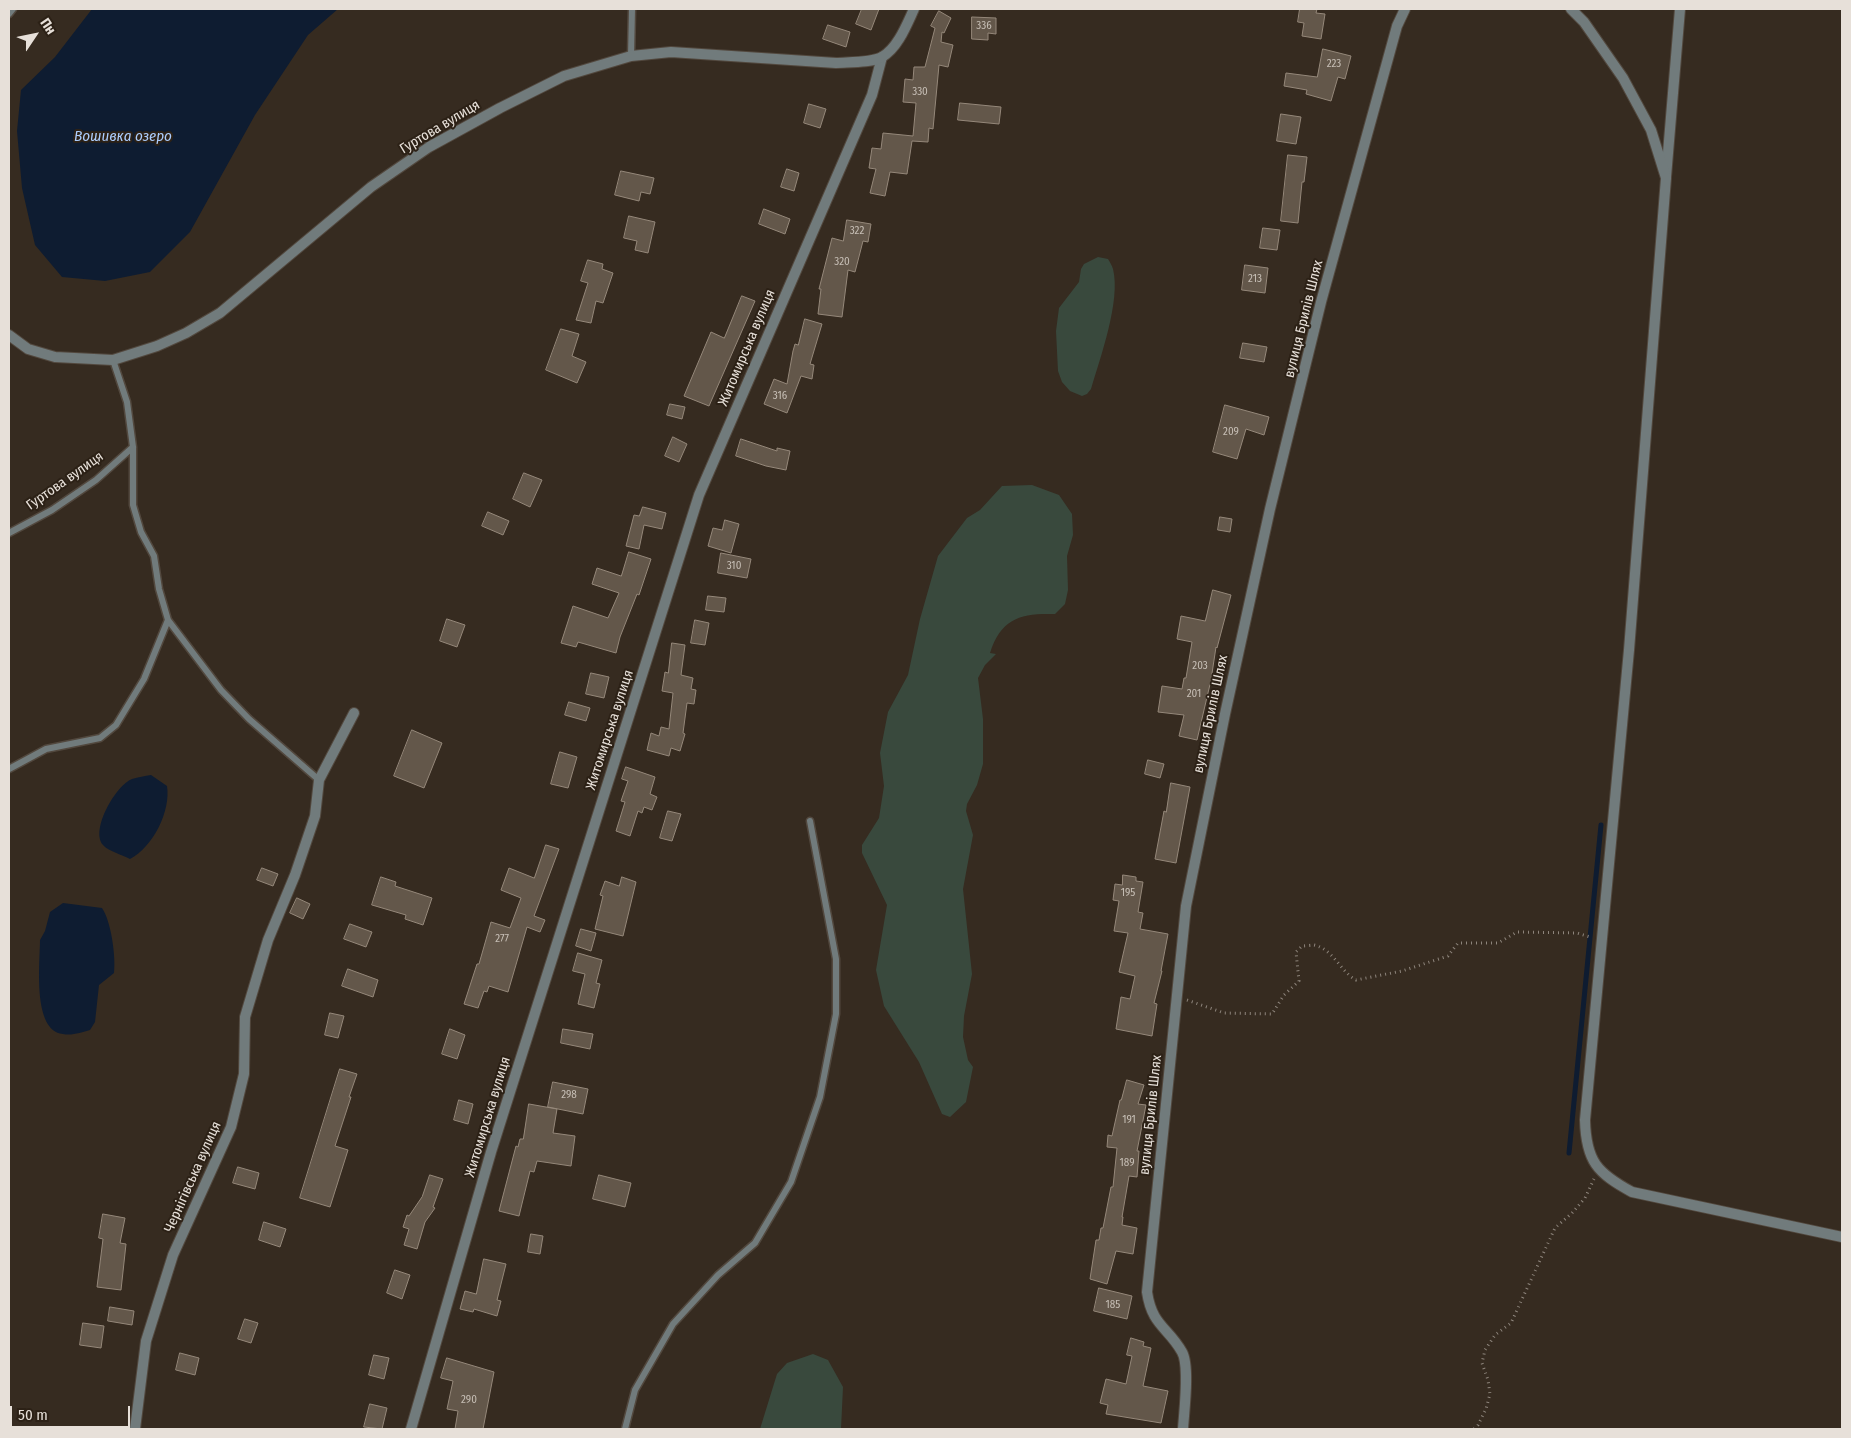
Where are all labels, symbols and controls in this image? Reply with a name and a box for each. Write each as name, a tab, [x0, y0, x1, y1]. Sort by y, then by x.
north arrow	[10, 10, 60, 60]
text: Пн	[36, 15, 59, 38]
house number: 336	[976, 19, 992, 33]
house number: 223	[1327, 57, 1341, 71]
house number: 330	[912, 85, 928, 99]
street label: Гуртова вулиця	[397, 97, 483, 157]
water label: Вошивка озеро	[74, 128, 172, 146]
house number: 322	[850, 224, 864, 238]
house number: 320	[834, 255, 850, 269]
street label: вулиця Брилів Шлях	[1281, 259, 1327, 379]
house number: 213	[1248, 272, 1262, 286]
street label: Житомирська вулиця	[715, 287, 779, 409]
house number: 316	[773, 389, 787, 403]
house number: 209	[1223, 425, 1239, 439]
street label: Гуртова вулиця	[23, 448, 107, 514]
house number: 310	[727, 559, 741, 573]
street label: вулиця Брилів Шлях	[1190, 653, 1232, 775]
house number: 203	[1192, 659, 1208, 673]
street label: Житомирська вулиця	[583, 668, 637, 792]
house number: 201	[1187, 687, 1201, 701]
house number: 195	[1121, 886, 1135, 900]
house number: 277	[495, 932, 509, 946]
street label: вулиця Брилів Шлях	[1136, 1054, 1166, 1176]
street label: Житомирська вулиця	[462, 1055, 514, 1179]
house number: 298	[561, 1088, 577, 1102]
house number: 191	[1122, 1113, 1136, 1127]
street label: Чернігівська вулиця	[161, 1119, 225, 1235]
house number: 189	[1120, 1156, 1134, 1170]
house number: 185	[1106, 1298, 1120, 1312]
house number: 290	[461, 1393, 477, 1407]
scale bar	[12, 1396, 132, 1428]
text: 50 m	[18, 1406, 48, 1424]

